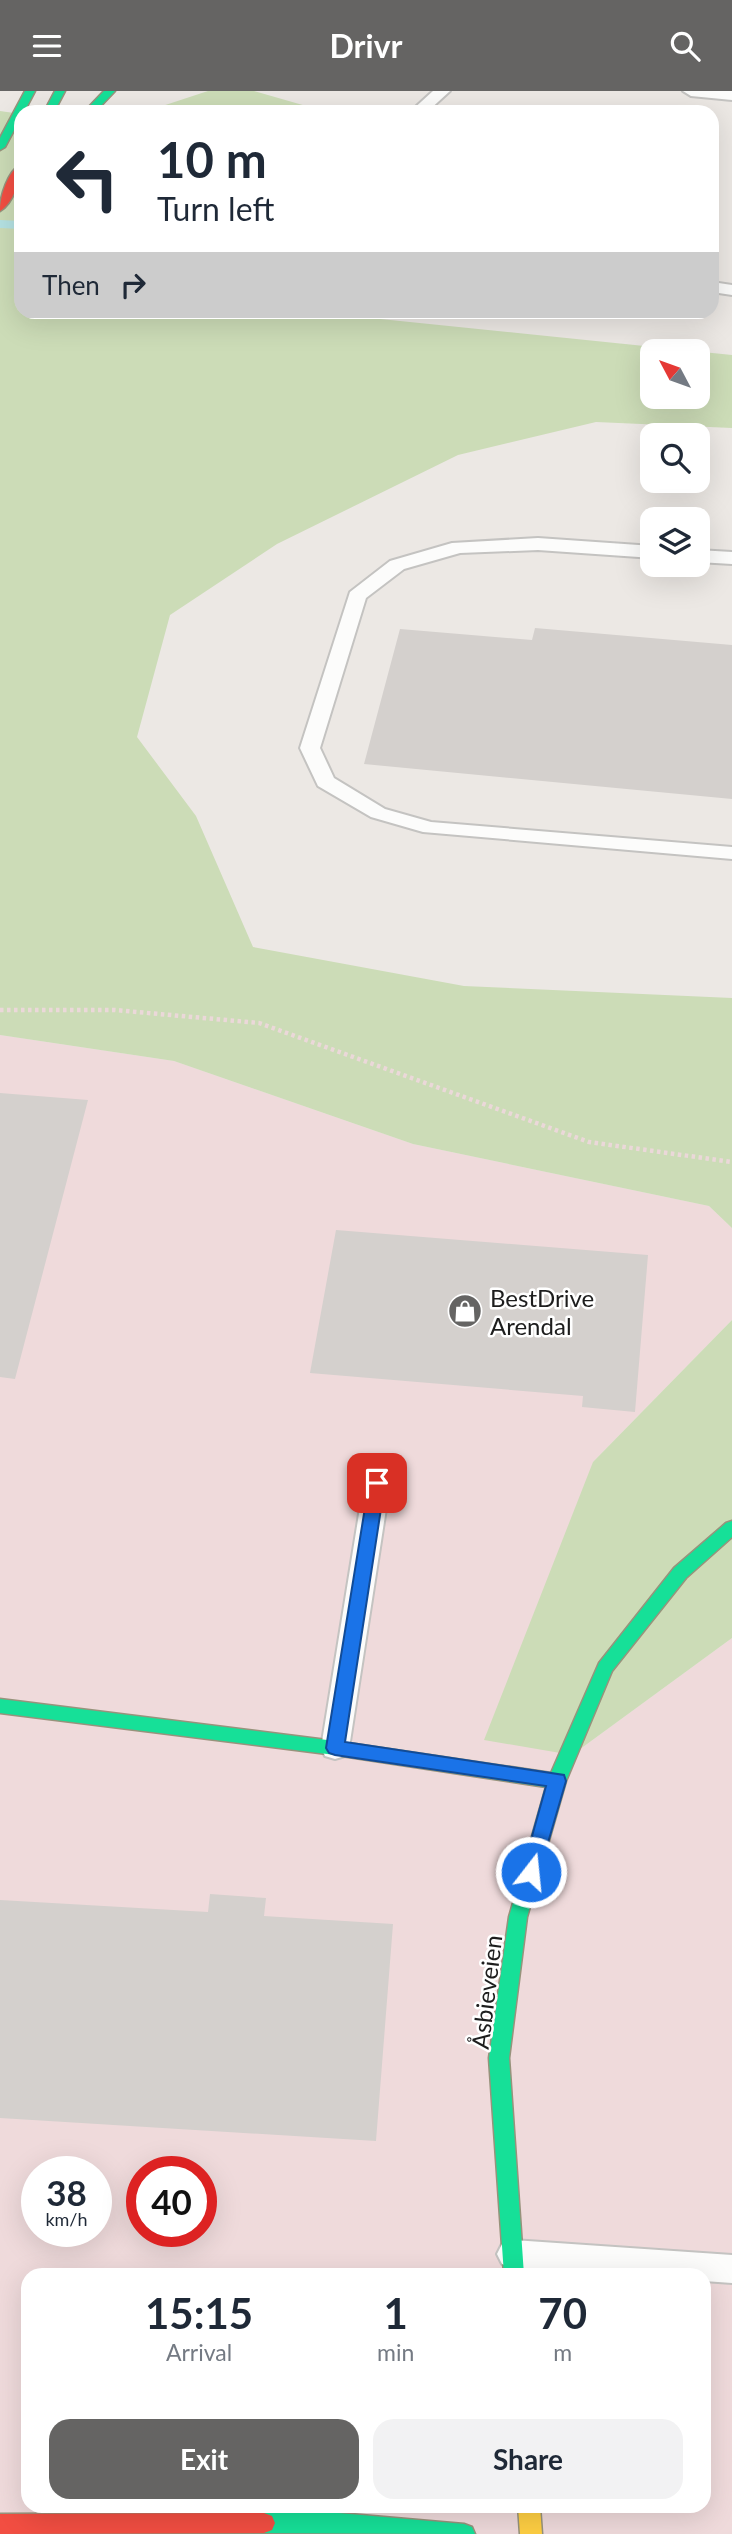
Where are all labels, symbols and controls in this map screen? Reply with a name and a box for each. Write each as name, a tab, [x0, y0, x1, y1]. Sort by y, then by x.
text: Drivr	[330, 26, 402, 65]
icon: menu	[28, 27, 66, 65]
icon: search	[666, 27, 704, 65]
text: 10 m	[157, 130, 267, 188]
icon: left	[42, 133, 133, 224]
text: Turn left	[157, 189, 274, 228]
icon: right	[114, 266, 152, 304]
text: Then	[42, 269, 100, 301]
north arrow	[640, 339, 710, 409]
map controls	[640, 339, 710, 577]
button: search	[640, 423, 710, 493]
button: layers	[640, 507, 710, 577]
place label: BestDrive Arendal	[490, 1283, 594, 1340]
shop icon: BestDrive Arendal	[446, 1292, 484, 1330]
pin	[347, 1453, 407, 1513]
icon: arrive	[358, 1464, 396, 1502]
position arrow	[494, 1835, 568, 1909]
street label: Åsbieveien	[465, 1933, 507, 2051]
speed limit sign: 40	[126, 2156, 217, 2247]
text: 38	[46, 2171, 87, 2213]
text: km/h	[45, 2208, 88, 2230]
text: 15:15	[145, 2288, 253, 2338]
text: 1	[384, 2288, 408, 2338]
text: 70	[538, 2288, 587, 2338]
text: Arrival	[166, 2338, 232, 2366]
text: min	[377, 2338, 414, 2366]
text: m	[553, 2338, 572, 2366]
button: Exit	[49, 2419, 359, 2499]
button: Share	[373, 2419, 683, 2499]

